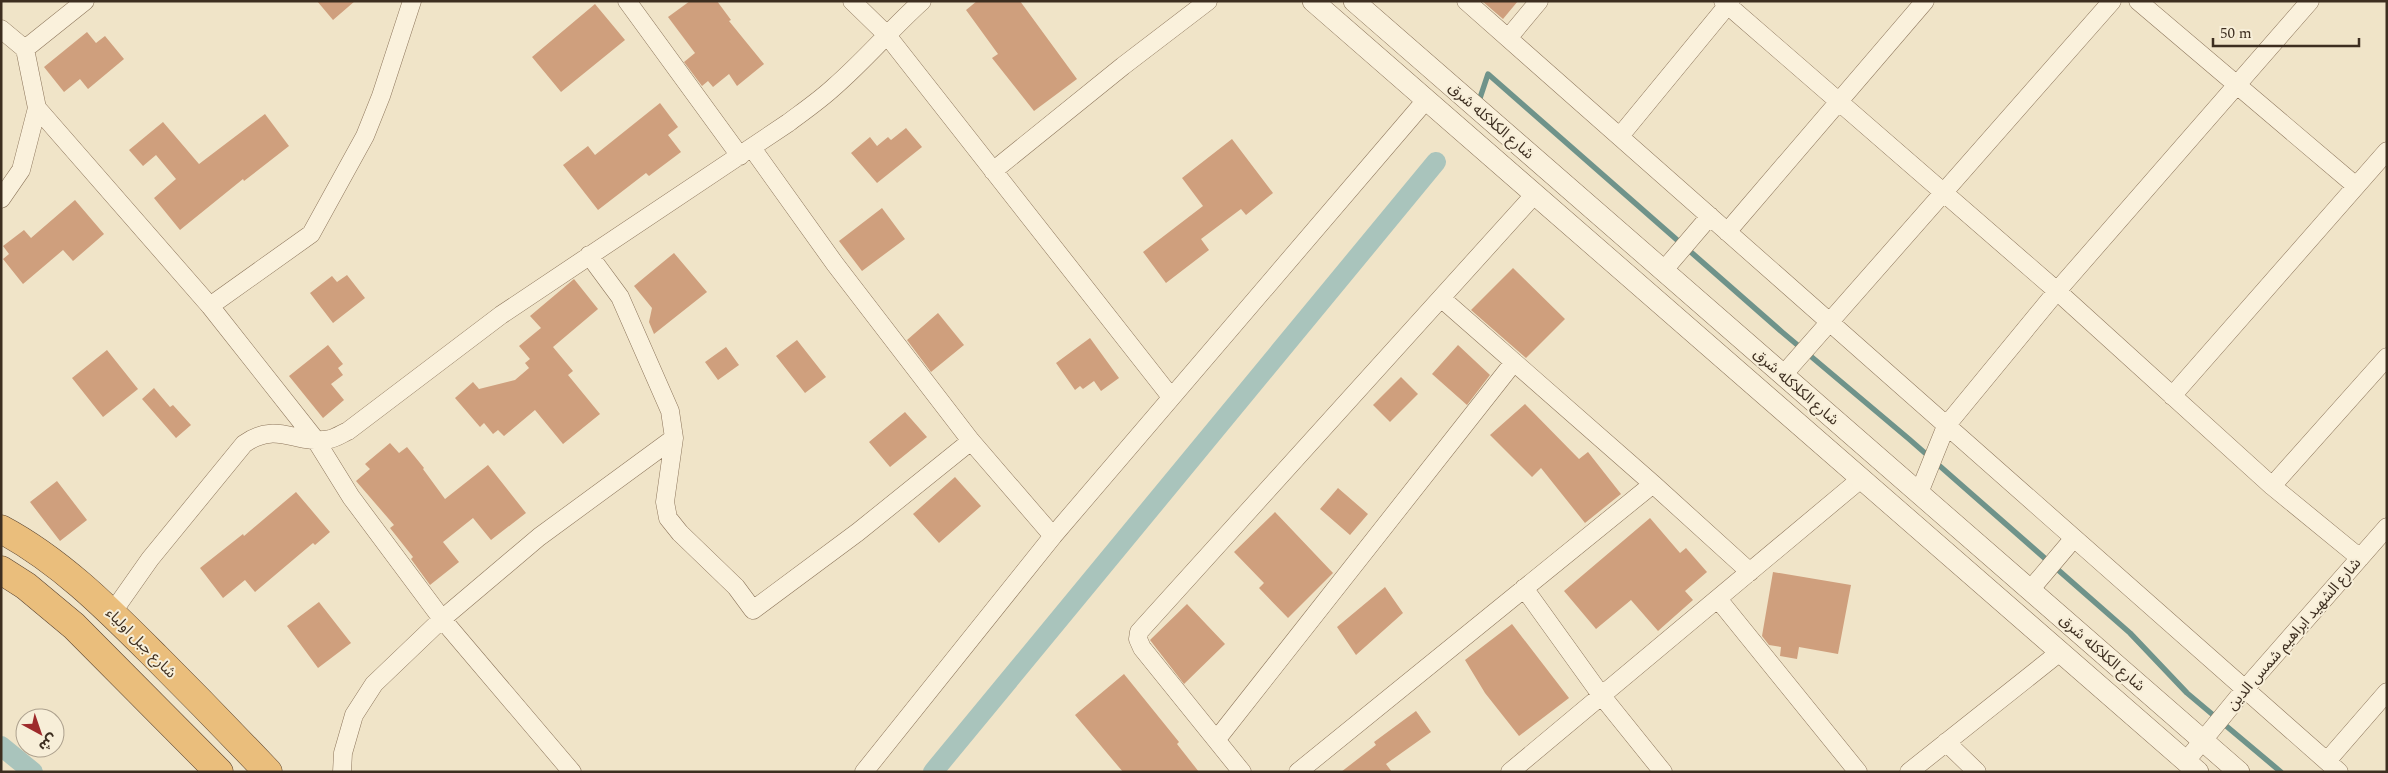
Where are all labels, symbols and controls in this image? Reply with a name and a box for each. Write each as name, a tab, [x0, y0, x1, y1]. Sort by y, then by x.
scale bar	[2213, 15, 2359, 47]
text: 50 m	[2220, 22, 2252, 45]
street label: شارع الكلاكله شرق	[1443, 77, 1539, 165]
street label: شارع الكلاكله شرق	[1748, 343, 1844, 431]
street label: شارع الشهيد ابراهيم شمس الدين	[2221, 553, 2367, 715]
street label: شارع جبل اولياء	[100, 602, 182, 684]
street label: شارع الكلاكله شرق	[2054, 609, 2150, 697]
north arrow	[15, 708, 65, 758]
text: ش	[34, 728, 62, 757]

